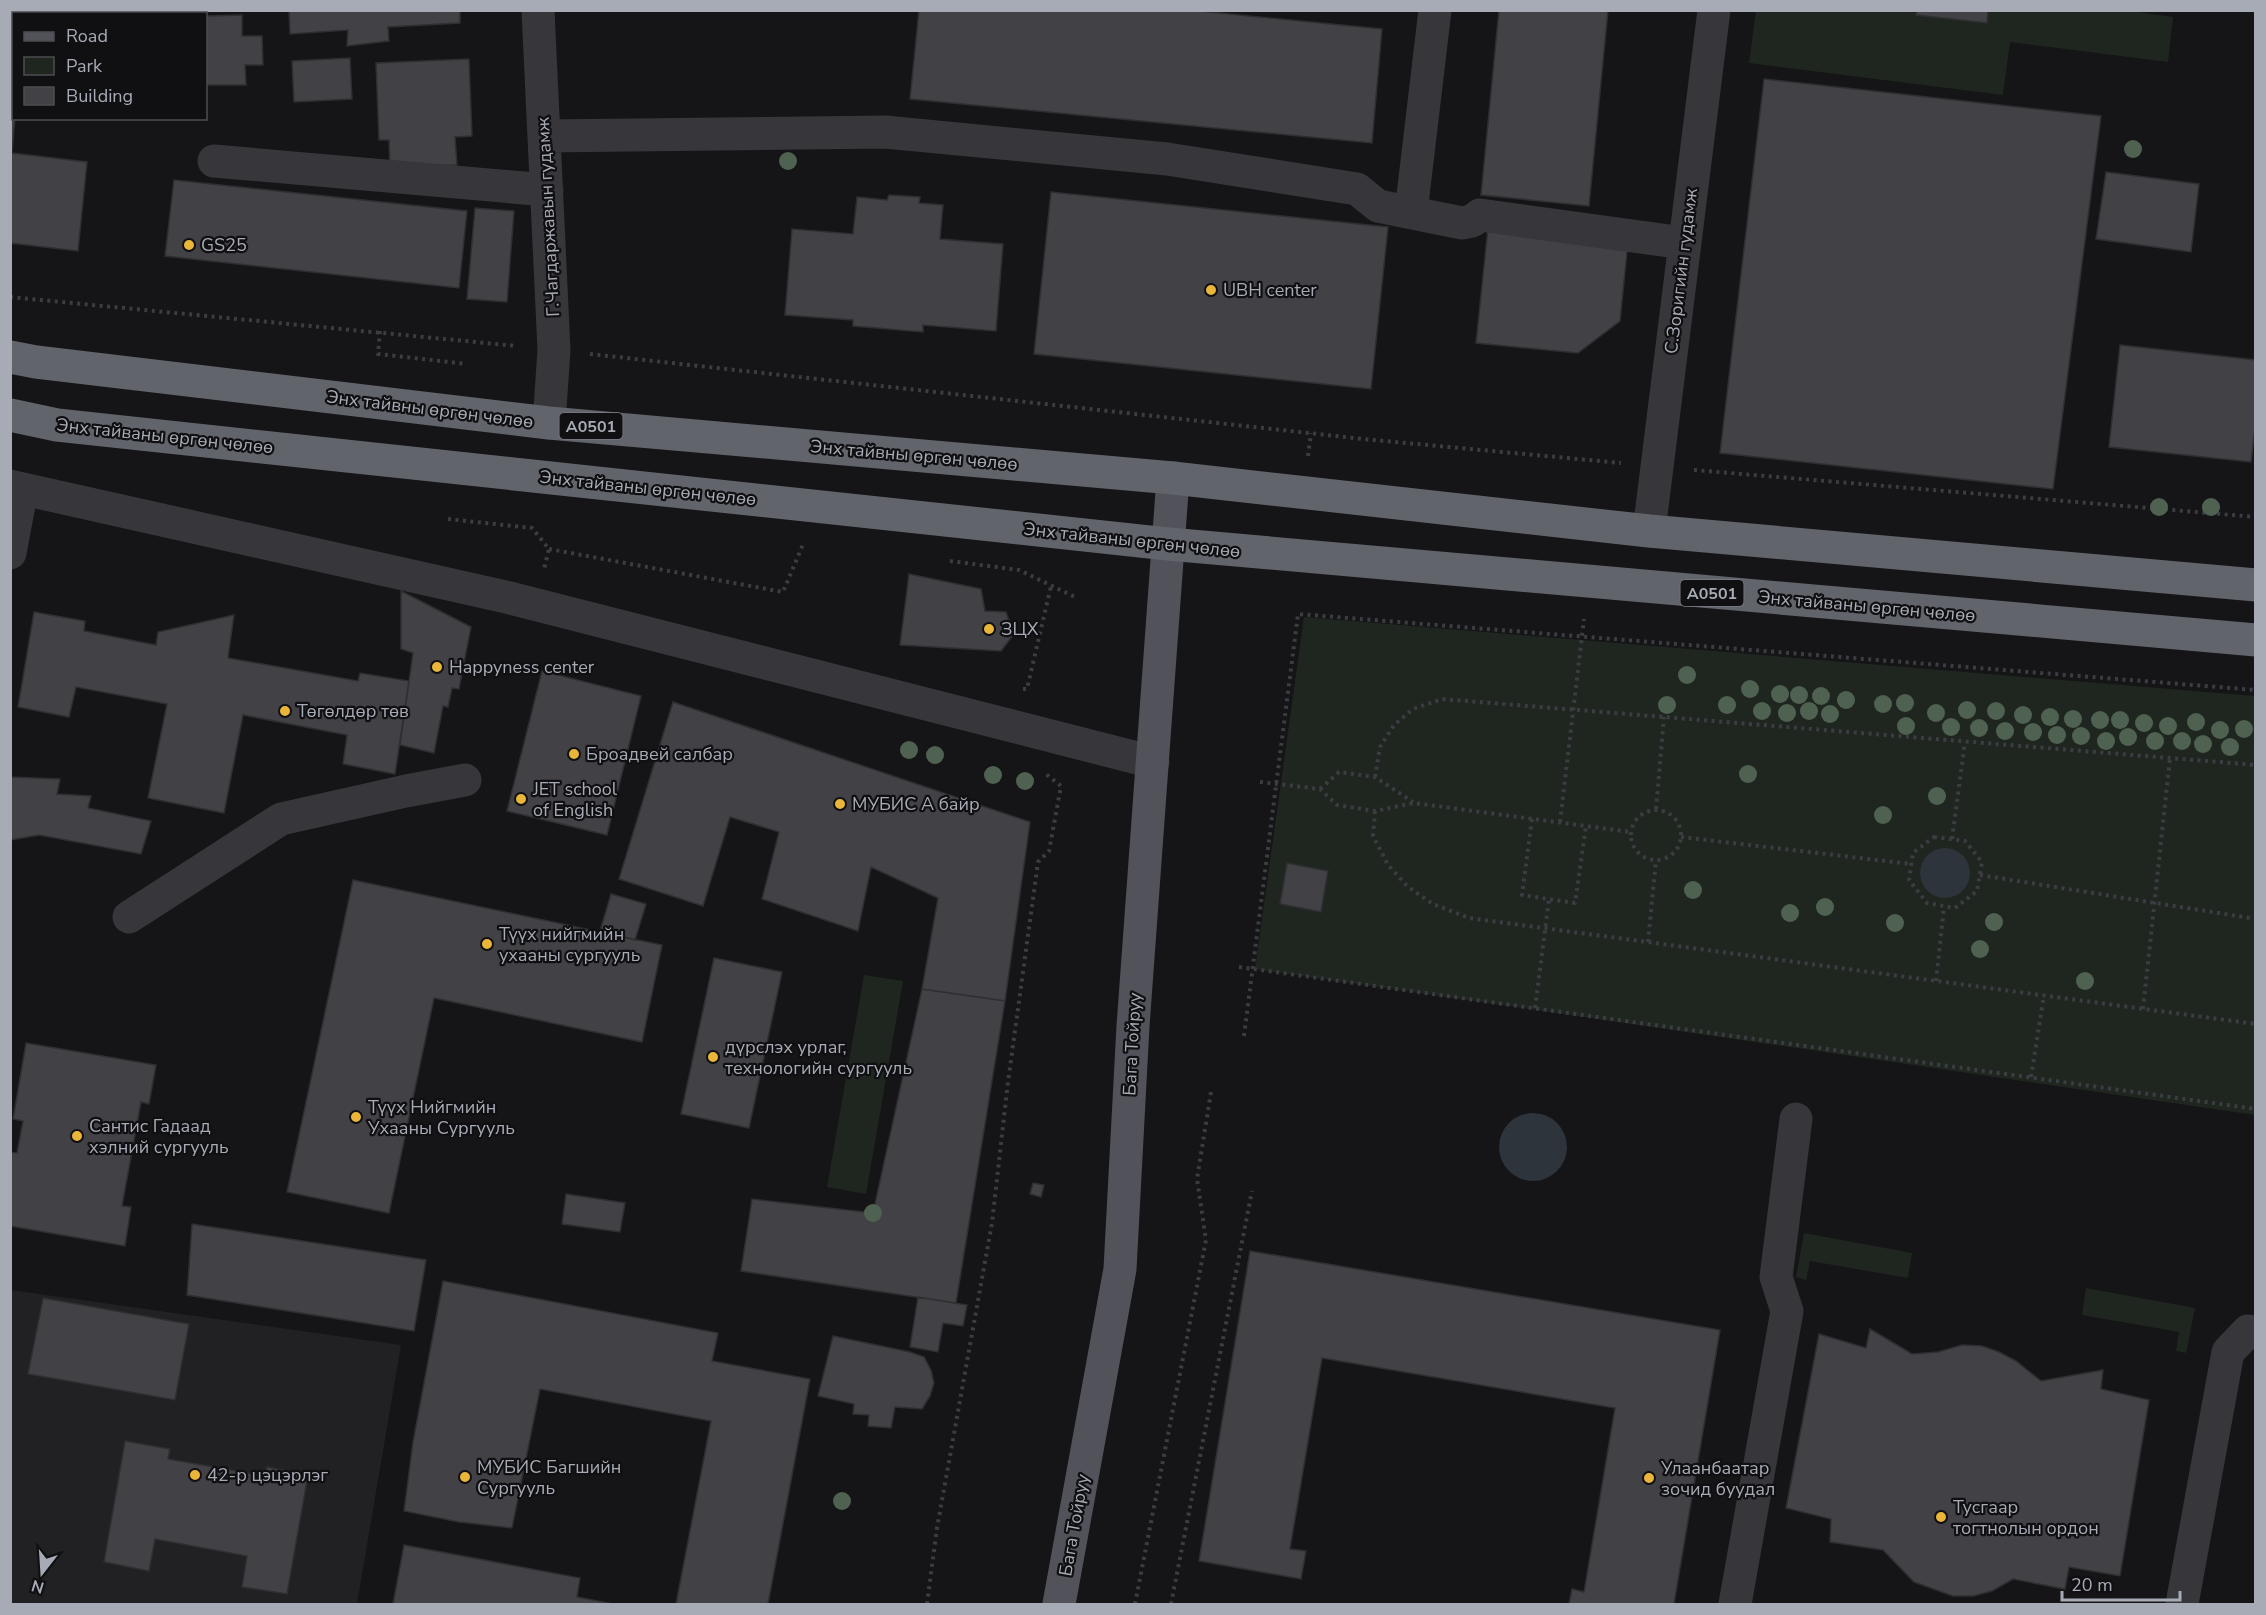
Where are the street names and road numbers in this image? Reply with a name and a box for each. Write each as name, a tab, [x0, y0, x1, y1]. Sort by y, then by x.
street label: Г.Чагдаржавын гудамж	[531, 116, 565, 317]
street label: С.Зоригийн гудамж	[1659, 186, 1703, 355]
street label: Энх тайвны өргөн чөлөө	[325, 384, 535, 434]
street label: Энх тайваны өргөн чөлөө	[55, 413, 275, 459]
road number: A0501	[560, 413, 622, 439]
street label: Энх тайвны өргөн чөлөө	[809, 434, 1019, 476]
street label: Энх тайваны өргөн чөлөө	[538, 465, 758, 511]
street label: Энх тайваны өргөн чөлөө	[1022, 517, 1242, 563]
road number: A0501	[1680, 580, 1744, 606]
street label: Энх тайваны өргөн чөлөө	[1757, 585, 1977, 627]
street label: Бага Тойруу	[1117, 991, 1147, 1096]
street label: Бага Тойруу	[1053, 1471, 1095, 1578]

